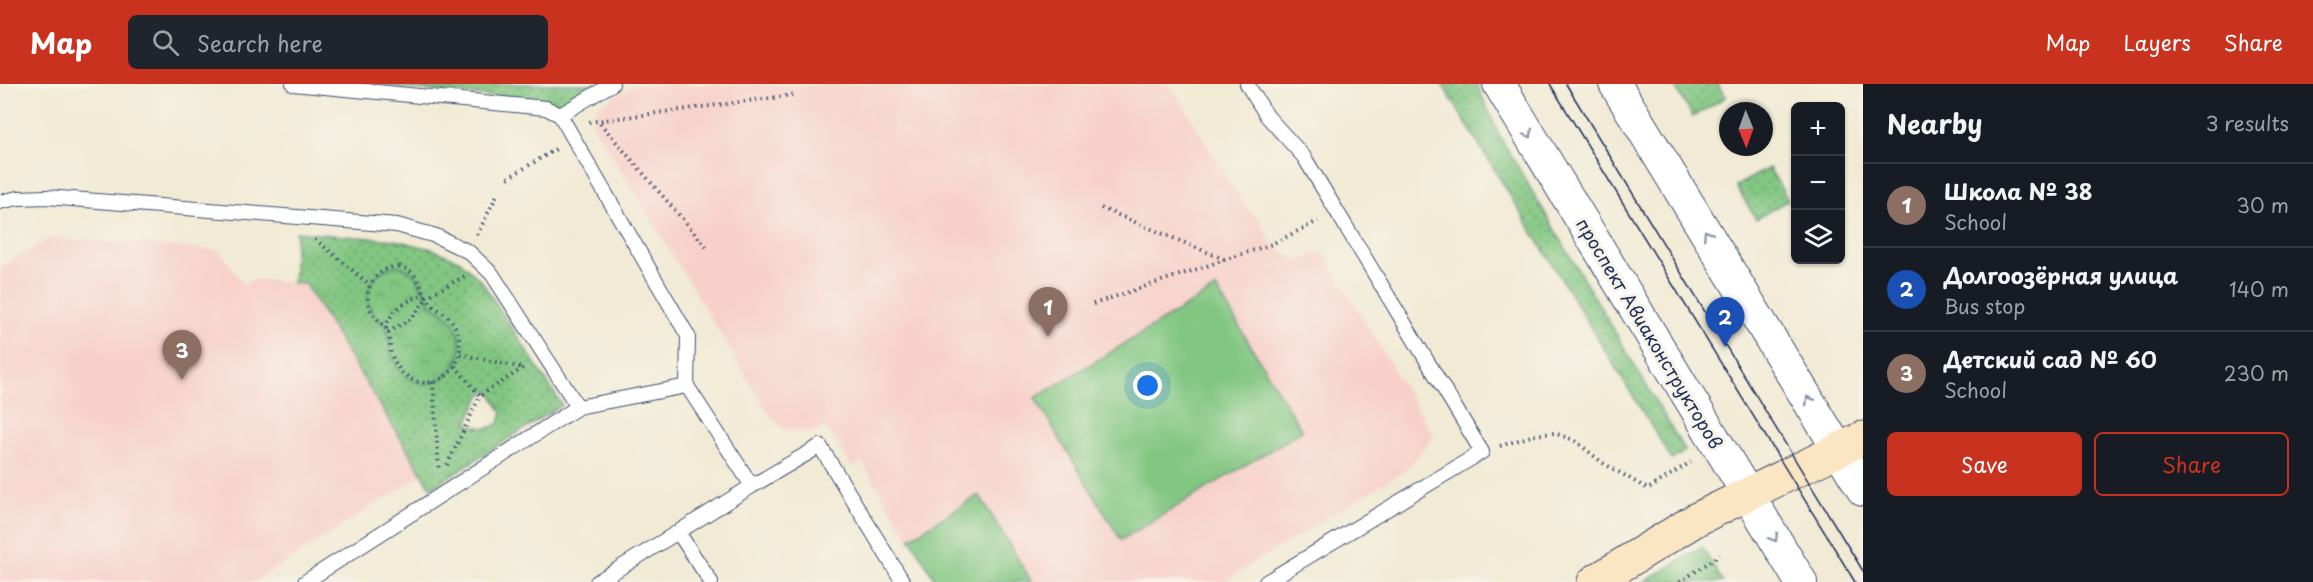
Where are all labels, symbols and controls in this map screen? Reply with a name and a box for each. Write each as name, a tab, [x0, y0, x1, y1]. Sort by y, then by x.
search box	[128, 15, 548, 69]
text: Map	[30, 21, 92, 64]
icon: search	[149, 26, 182, 59]
text: Search here	[197, 26, 323, 59]
text: Map	[2046, 26, 2090, 58]
text: Layers	[2123, 26, 2191, 58]
text: Share	[2224, 26, 2283, 58]
north arrow	[1719, 102, 1773, 156]
map controls	[1791, 102, 1845, 264]
button: +	[1791, 102, 1845, 156]
text: Nearby	[1887, 104, 1982, 143]
text: 3 results	[2206, 108, 2289, 138]
one-way arrow	[1522, 128, 1534, 138]
button: −	[1791, 156, 1845, 210]
text: Школа № 38	[1944, 174, 2093, 207]
text: 1	[1902, 190, 1911, 220]
text: 30 m	[2236, 190, 2289, 220]
text: School	[1944, 207, 2007, 237]
button: layers	[1791, 210, 1845, 264]
street label: проспект Авиаконструкторов	[1570, 212, 1730, 454]
one-way arrow	[1703, 230, 1715, 240]
text: Долгоозёрная улица	[1944, 258, 2178, 291]
text: 2	[1899, 274, 1914, 304]
text: 140 m	[2229, 274, 2289, 304]
pin: 1	[1028, 288, 1068, 337]
text: Bus stop	[1944, 291, 2025, 321]
pin: 2	[1706, 298, 1744, 347]
pin: 3	[162, 330, 201, 380]
text: Детский сад № 60	[1944, 342, 2157, 375]
text: 3	[1900, 358, 1913, 388]
text: 230 m	[2224, 358, 2289, 388]
your location	[1133, 371, 1162, 400]
text: School	[1944, 375, 2007, 405]
one-way arrow	[1804, 396, 1816, 406]
button: Save	[1887, 432, 2082, 496]
button: Share	[2094, 432, 2289, 496]
one-way arrow	[1767, 532, 1779, 542]

